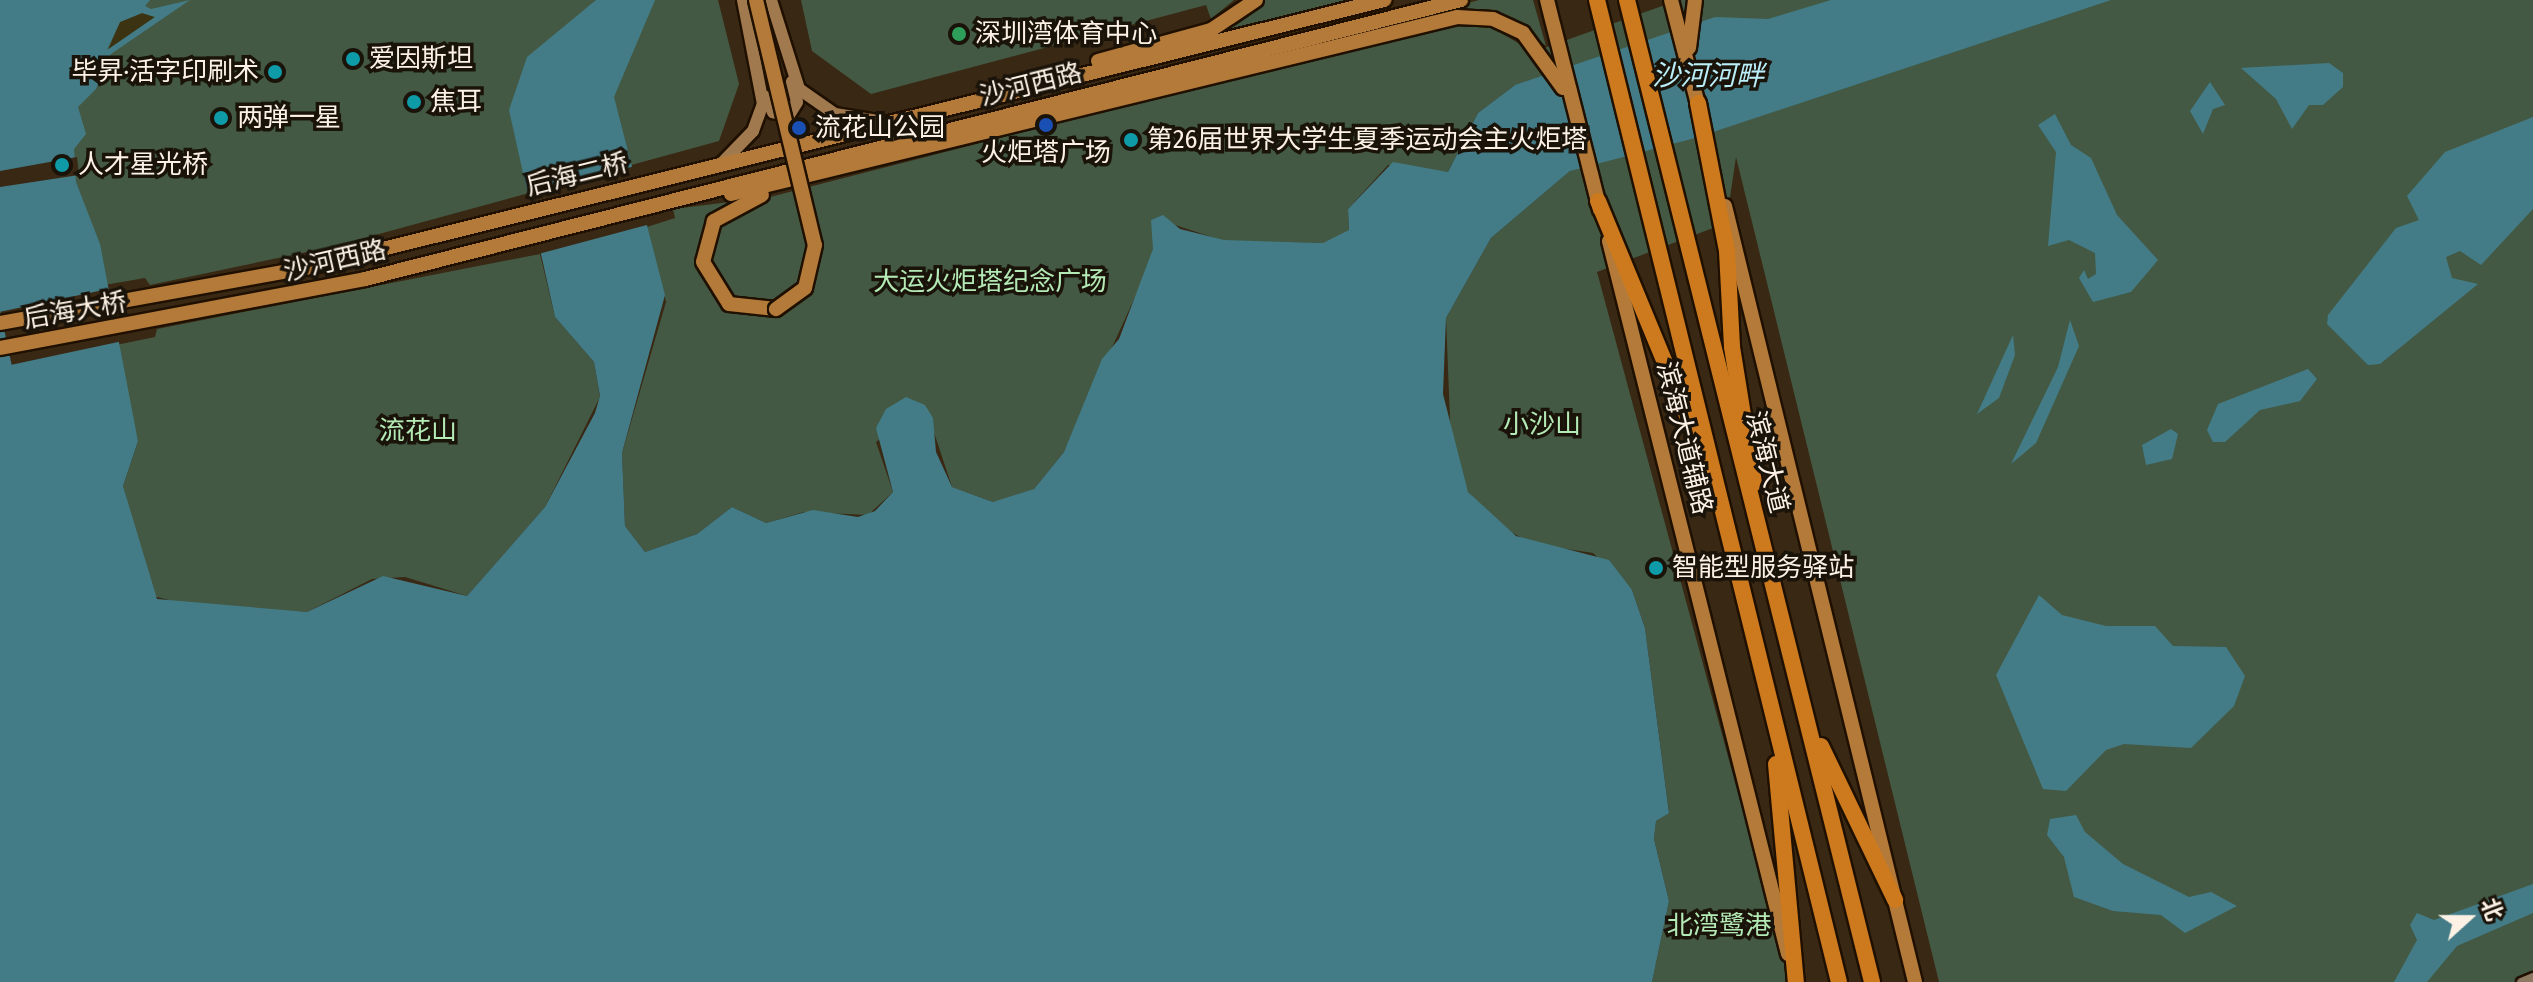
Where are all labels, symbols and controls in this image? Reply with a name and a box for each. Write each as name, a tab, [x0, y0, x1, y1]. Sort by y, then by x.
place label: 深圳湾体育中心	[975, 18, 1157, 50]
marker: 深圳湾体育中心	[950, 25, 968, 43]
place label: 爱因斯坦	[369, 43, 473, 75]
marker: 爱因斯坦	[344, 50, 362, 68]
place label: 毕昇·活字印刷术	[71, 56, 259, 88]
street label: 沙河西路	[977, 57, 1085, 113]
water label: 沙河河畔	[1652, 59, 1764, 93]
marker: 毕昇·活字印刷术	[266, 63, 284, 81]
place label: 焦耳	[430, 86, 482, 118]
marker: 焦耳	[405, 93, 423, 111]
place label: 两弹一星	[237, 102, 341, 134]
marker: 两弹一星	[212, 109, 230, 127]
place label: 流花山公园	[815, 112, 945, 144]
marker: 火炬塔广场	[1037, 116, 1055, 134]
marker: 流花山公园	[790, 119, 808, 137]
place label: 第26届世界大学生夏季运动会主火炬塔	[1147, 124, 1587, 156]
marker: 第26届世界大学生夏季运动会主火炬塔	[1122, 131, 1140, 149]
place label: 火炬塔广场	[981, 137, 1111, 169]
street label: 后海二桥	[523, 147, 631, 203]
place label: 人才星光桥	[78, 149, 208, 181]
marker: 人才星光桥	[53, 156, 71, 174]
street label: 沙河西路	[281, 234, 389, 288]
park label: 大运火炬塔纪念广场	[873, 266, 1107, 298]
street label: 后海大桥	[21, 287, 129, 335]
street label: 滨海大道辅路	[1650, 359, 1718, 517]
street label: 滨海大道	[1739, 408, 1795, 516]
park label: 小沙山	[1503, 409, 1581, 441]
park label: 流花山	[379, 415, 457, 447]
place label: 智能型服务驿站	[1672, 552, 1854, 584]
marker: 智能型服务驿站	[1647, 559, 1665, 577]
north arrow	[2429, 878, 2509, 958]
text: 北	[2475, 894, 2508, 924]
park label: 北湾鹭港	[1667, 910, 1771, 942]

